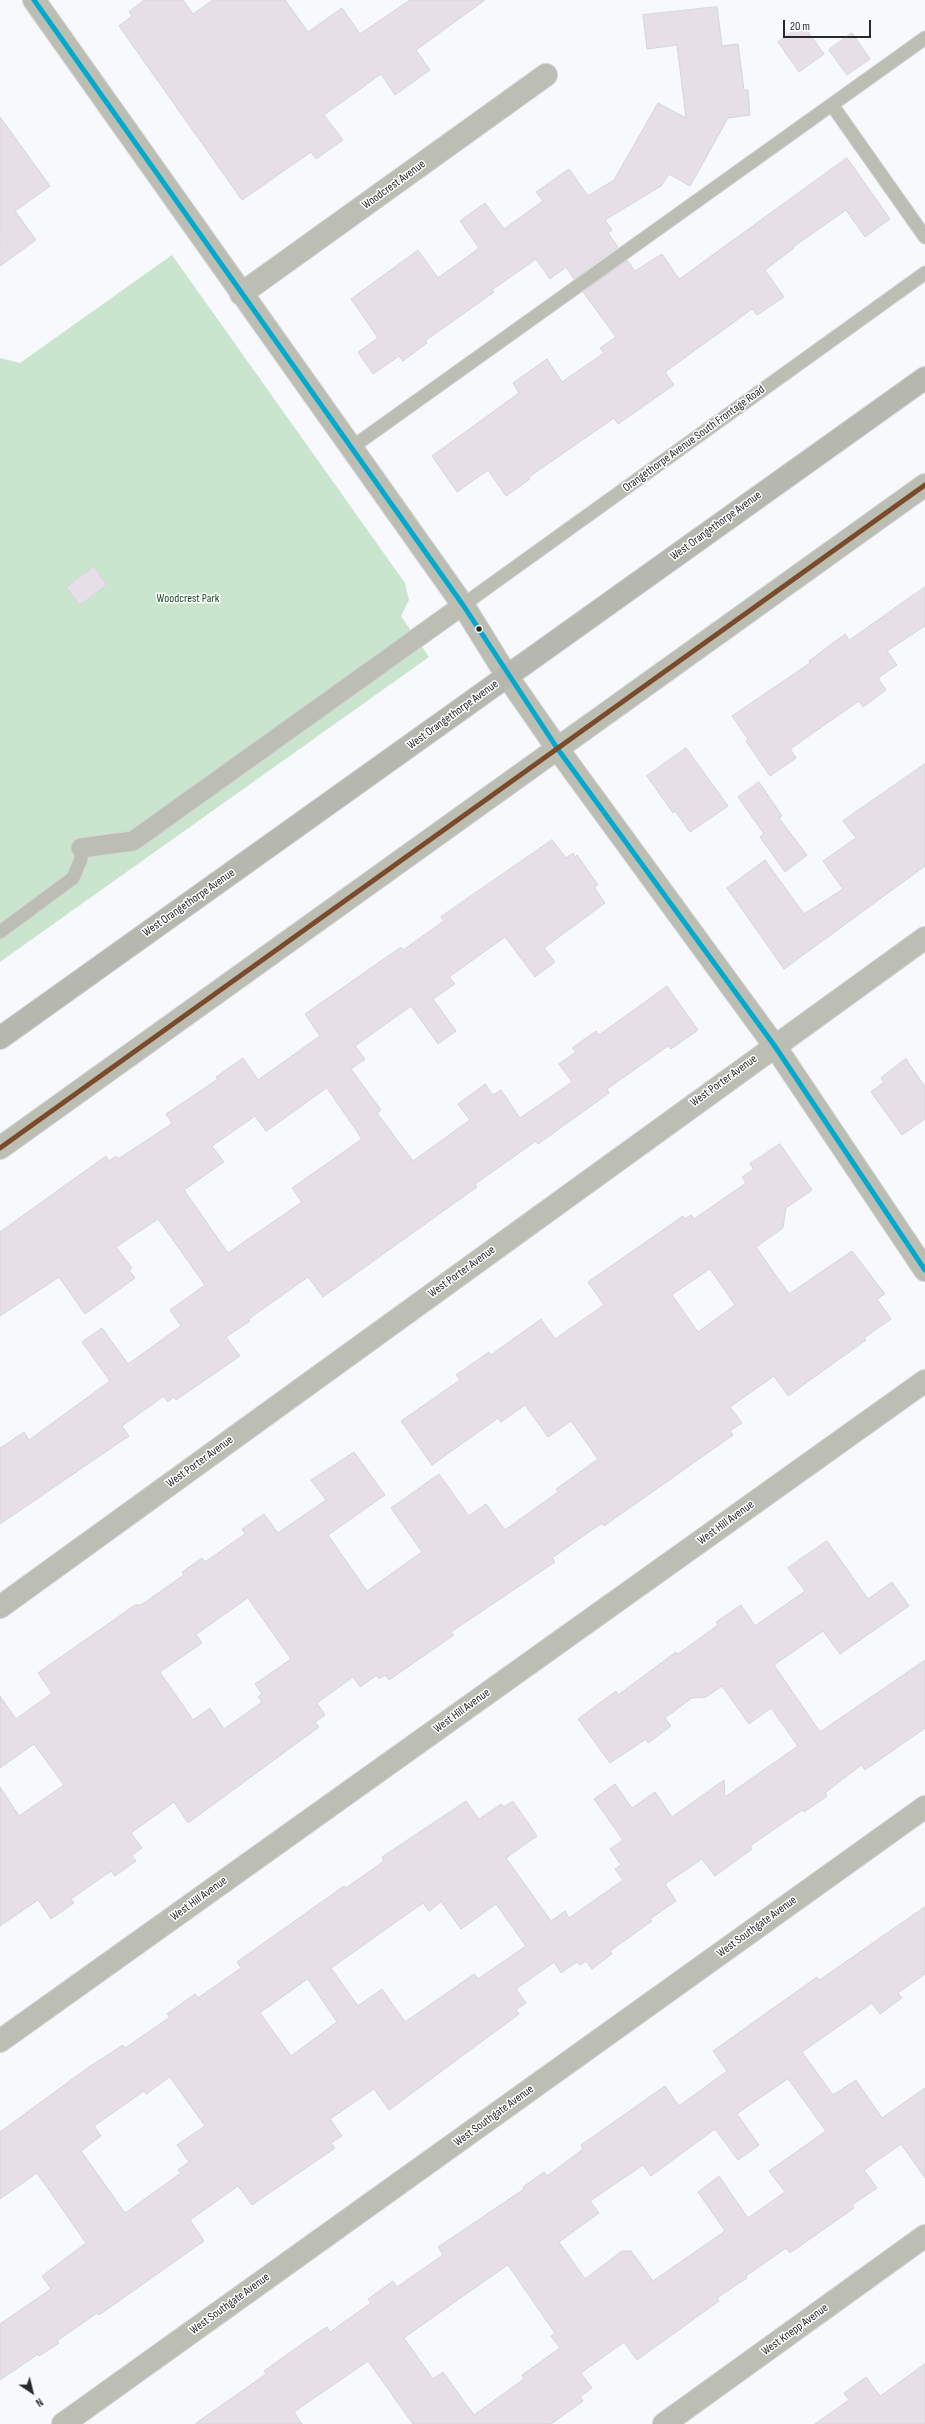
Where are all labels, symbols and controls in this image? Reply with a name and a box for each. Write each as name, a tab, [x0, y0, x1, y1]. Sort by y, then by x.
scale bar	[785, 12, 873, 38]
text: 20 m	[790, 19, 810, 34]
street label: Woodcrest Avenue	[360, 157, 428, 213]
street label: Orangethorpe Avenue South Frontage Road	[620, 383, 768, 495]
street label: West Orangethorpe Avenue	[668, 488, 764, 564]
park label: Woodcrest Park	[157, 592, 219, 606]
unlabelled marker	[474, 624, 484, 634]
street label: West Orangethorpe Avenue	[405, 677, 501, 753]
street label: West Orangethorpe Avenue	[140, 866, 238, 940]
street label: West Porter Avenue	[688, 1052, 760, 1110]
street label: West Porter Avenue	[426, 1243, 498, 1301]
street label: West Porter Avenue	[164, 1433, 236, 1491]
street label: West Hill Avenue	[695, 1498, 757, 1548]
street label: West Hill Avenue	[431, 1686, 493, 1736]
street label: West Hill Avenue	[168, 1874, 230, 1924]
street label: West Southgate Avenue	[714, 1893, 800, 1961]
street label: West Southgate Avenue	[451, 2082, 537, 2150]
street label: West Southgate Avenue	[187, 2270, 273, 2338]
street label: West Knepp Avenue	[759, 2301, 831, 2359]
north arrow	[12, 2372, 52, 2412]
text: N	[33, 2395, 45, 2409]

